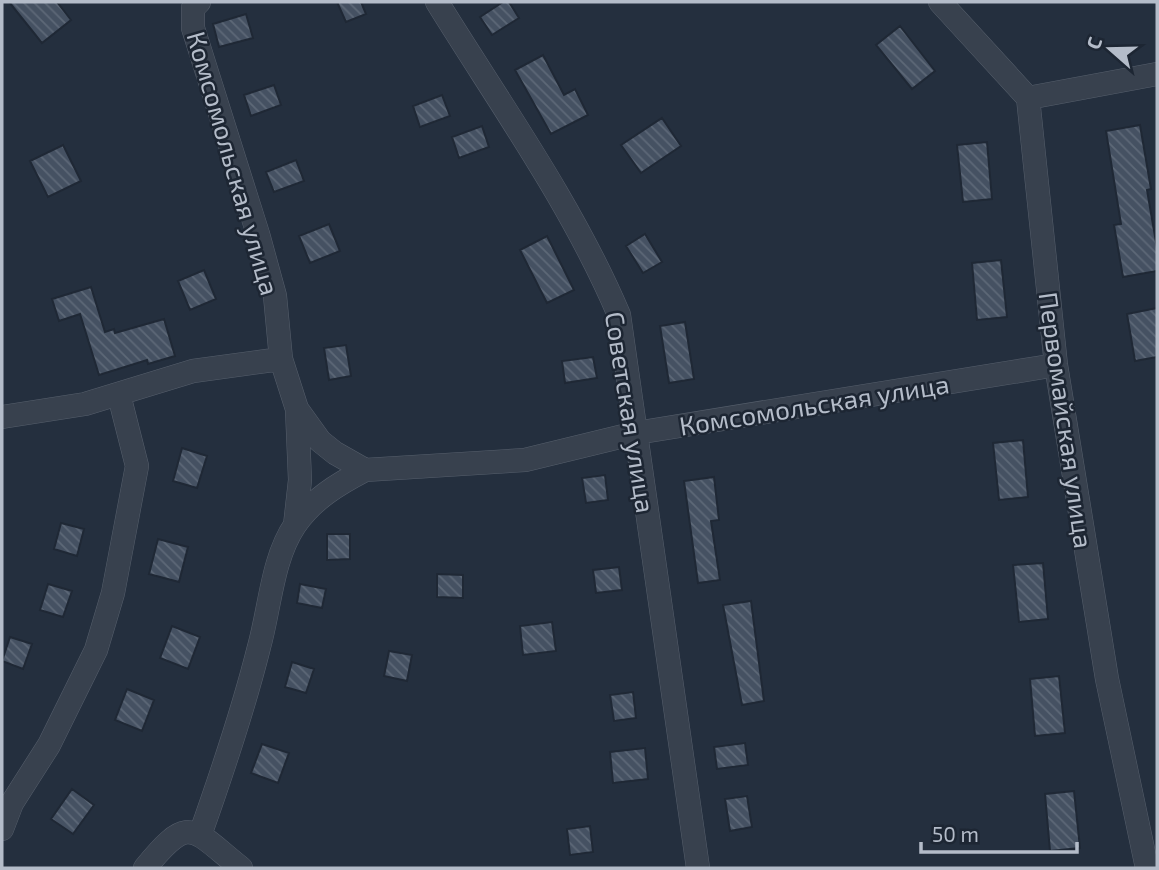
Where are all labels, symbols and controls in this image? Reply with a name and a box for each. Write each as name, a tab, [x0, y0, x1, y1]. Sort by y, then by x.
north arrow	[1075, 14, 1145, 84]
street label: Комсомольская улица	[181, 28, 286, 299]
text: С	[1081, 34, 1106, 52]
street label: Первомайская улица	[1033, 290, 1100, 550]
street label: Советская улица	[599, 309, 662, 515]
street label: Комсомольская улица	[677, 367, 951, 442]
scale bar	[921, 810, 1077, 854]
text: 50 m	[932, 821, 979, 846]

